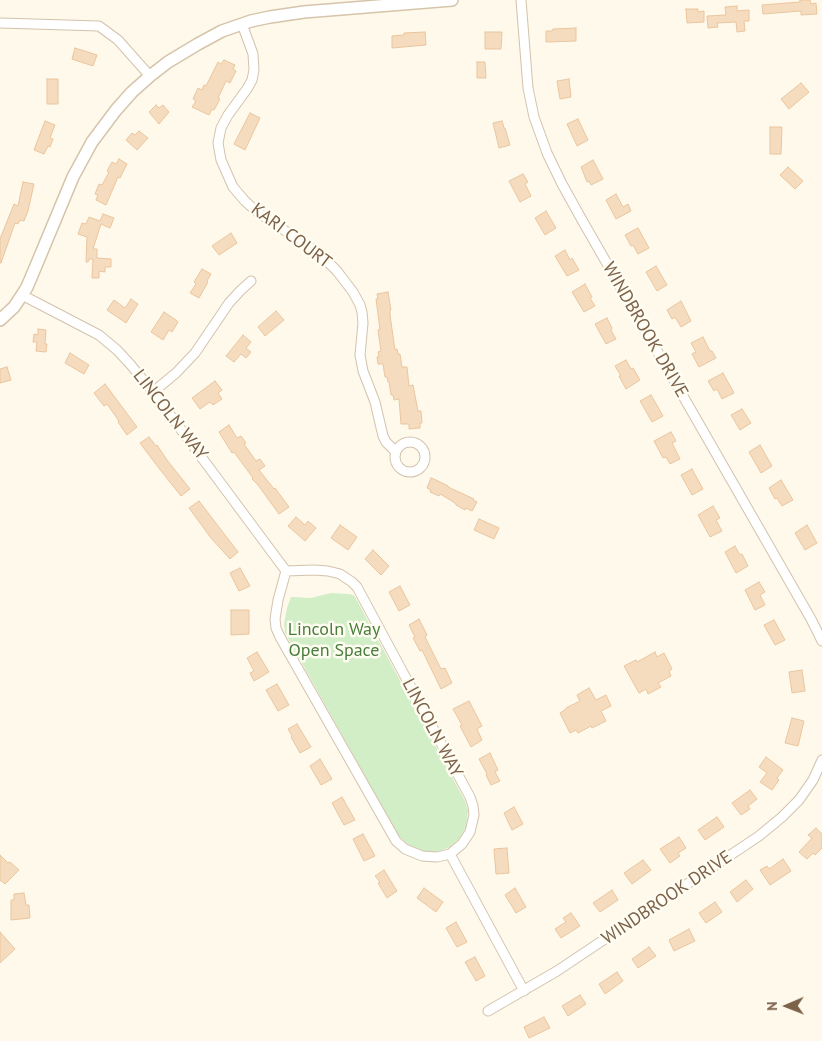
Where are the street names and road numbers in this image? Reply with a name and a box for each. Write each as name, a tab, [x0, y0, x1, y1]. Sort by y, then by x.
street label: KARI COURT	[246, 199, 336, 273]
street label: WINDBROOK DRIVE	[598, 259, 692, 401]
street label: LINCOLN WAY	[128, 366, 212, 464]
street label: LINCOLN WAY	[397, 675, 467, 781]
street label: WINDBROOK DRIVE	[598, 846, 736, 950]

